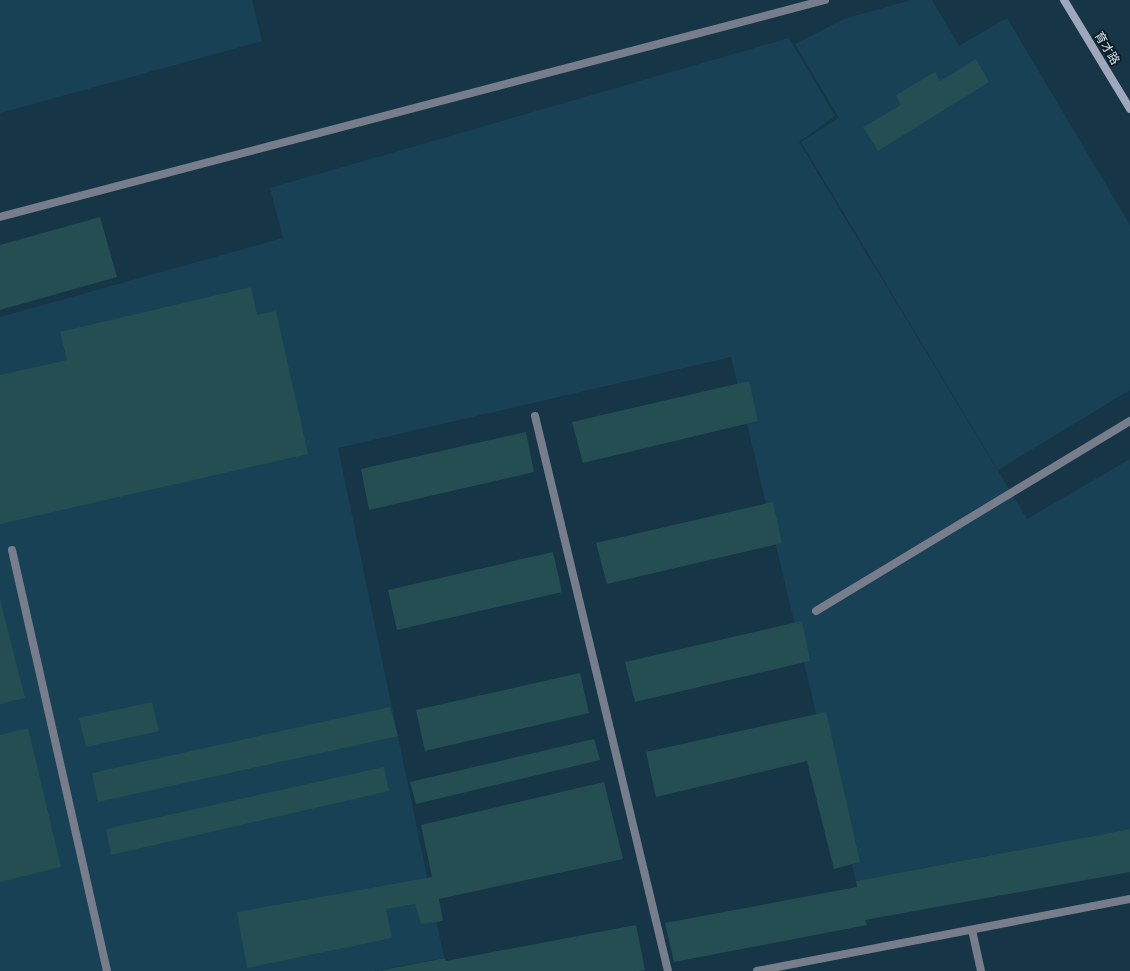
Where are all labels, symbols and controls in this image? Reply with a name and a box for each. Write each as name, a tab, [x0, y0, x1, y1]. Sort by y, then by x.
street label: 育才路	[1092, 29, 1122, 67]

